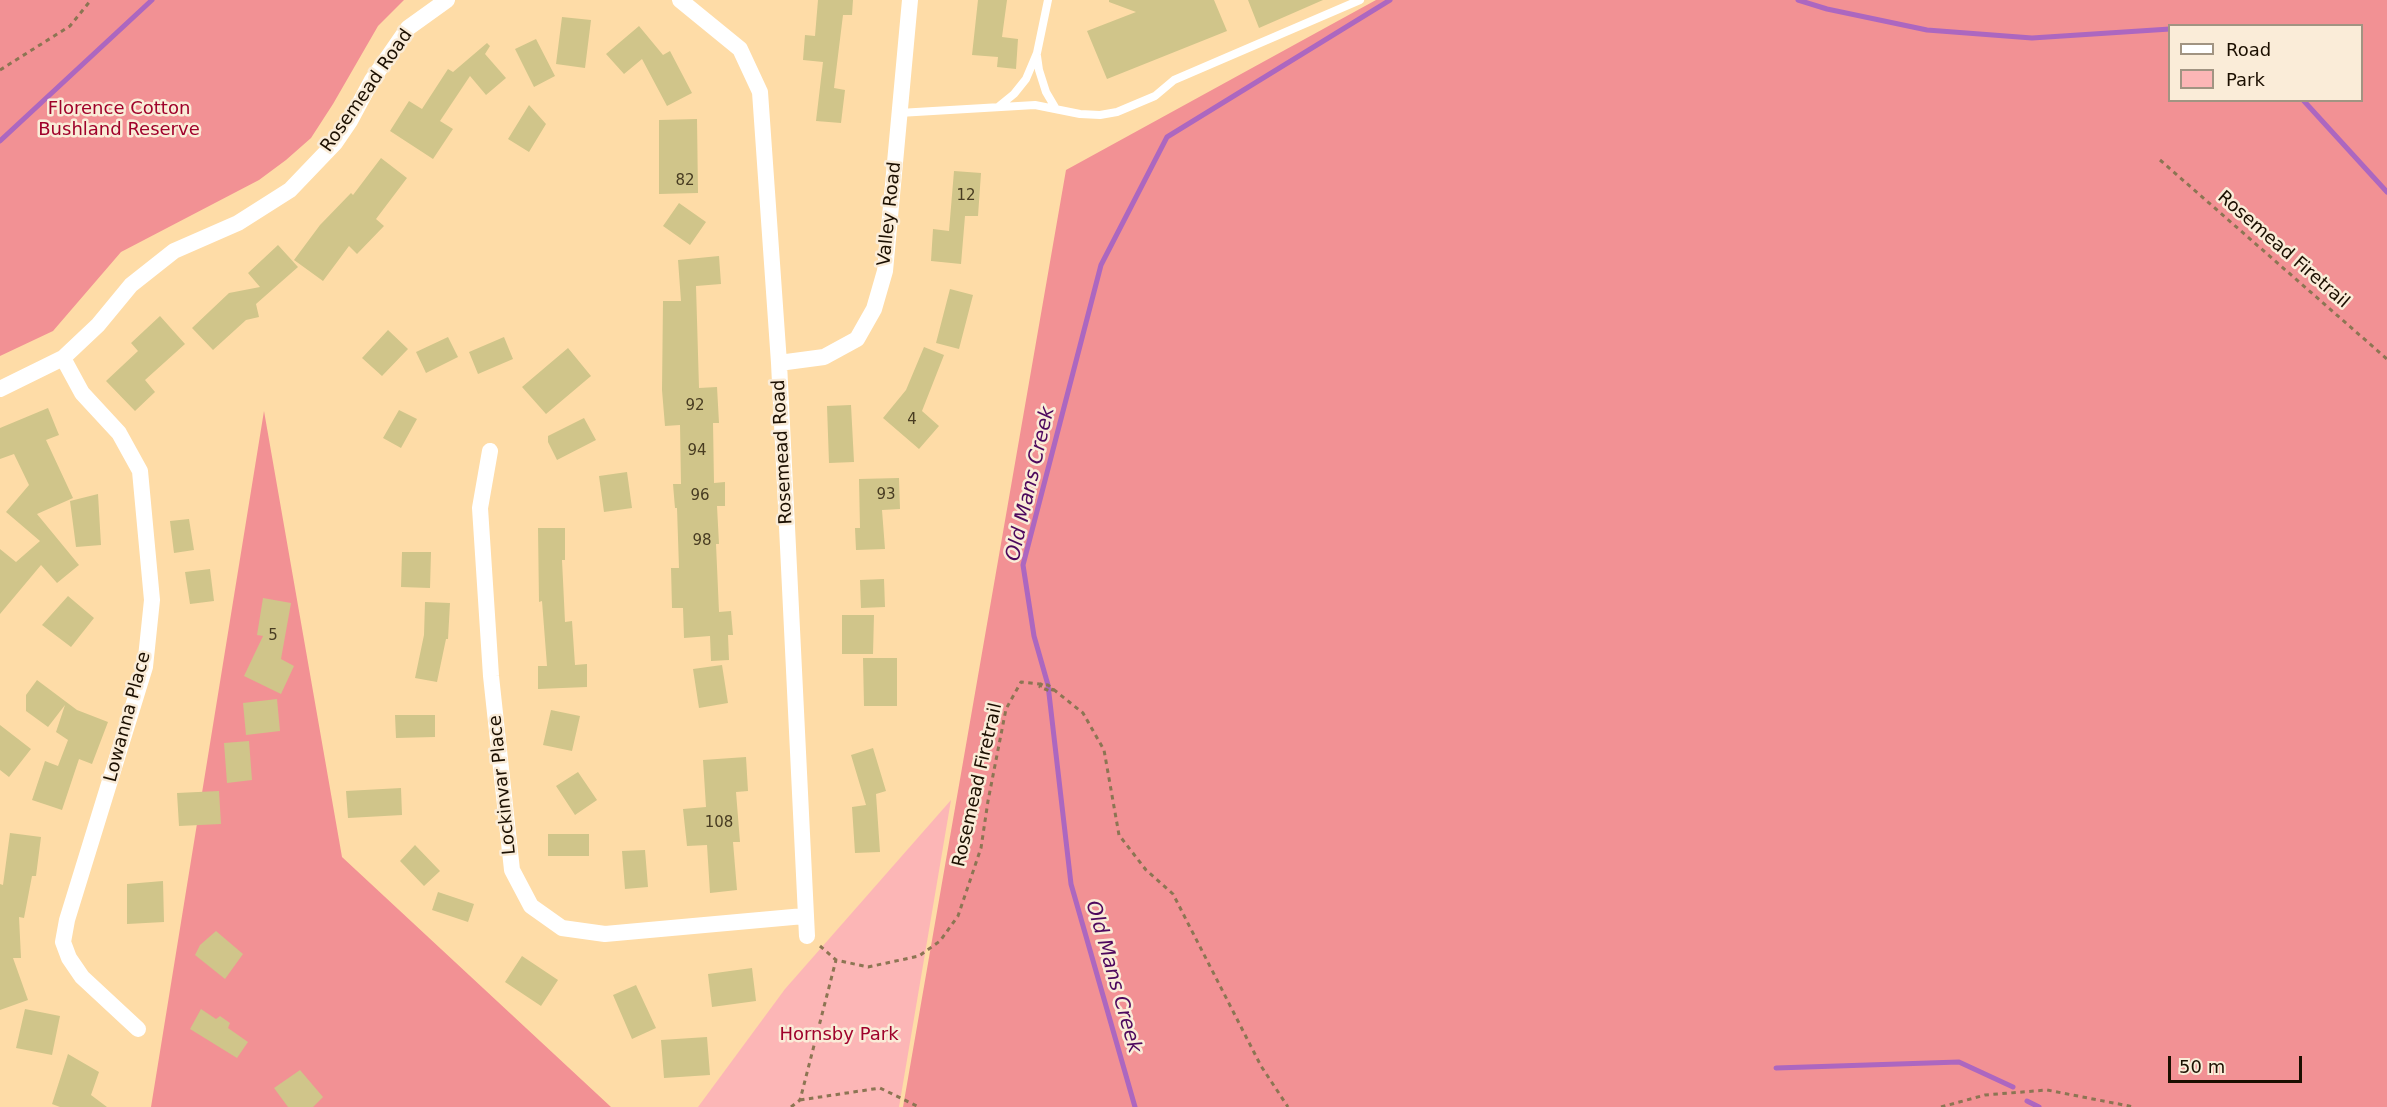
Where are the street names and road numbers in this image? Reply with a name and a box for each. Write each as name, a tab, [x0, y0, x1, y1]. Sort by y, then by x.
street label: Rosemead Road	[317, 25, 417, 157]
street label: Valley Road	[874, 161, 906, 267]
street label: Rosemead Firetrail	[2213, 187, 2353, 313]
street label: Rosemead Road	[768, 379, 798, 525]
street label: Lowanna Place	[100, 650, 156, 784]
street label: Rosemead Firetrail	[949, 701, 1007, 869]
street label: Lockinvar Place	[485, 714, 521, 856]

